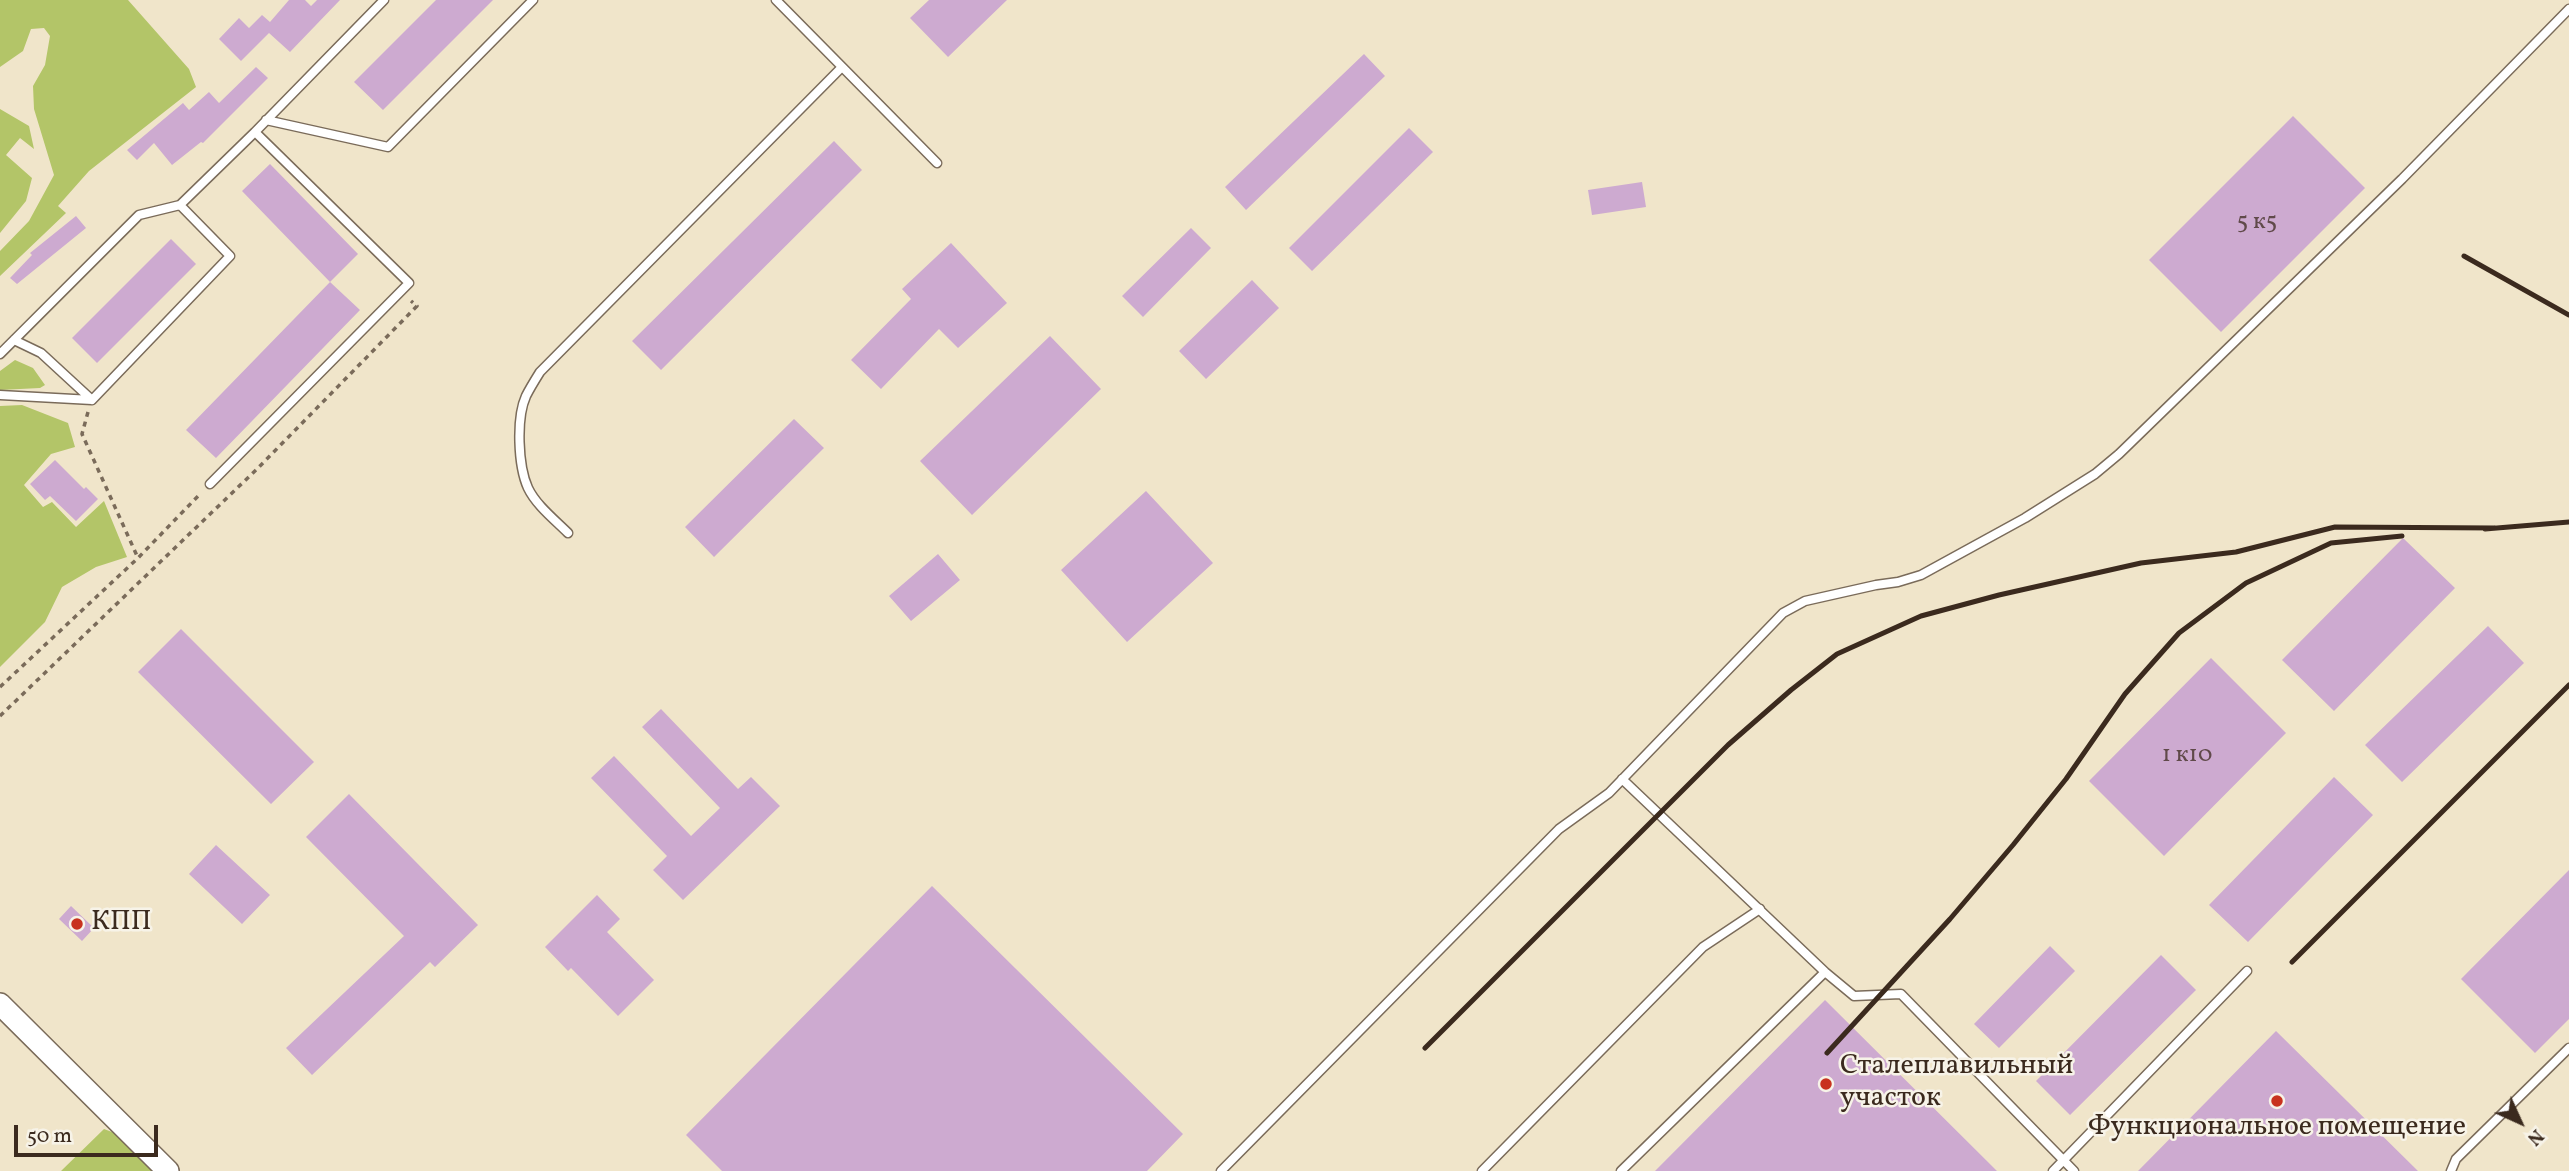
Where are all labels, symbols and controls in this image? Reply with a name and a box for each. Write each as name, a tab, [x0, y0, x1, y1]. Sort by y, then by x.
house number: 5 к5	[2237, 210, 2277, 238]
house number: 1 к10	[2162, 743, 2212, 771]
place label: КПП	[91, 907, 152, 941]
marker: КПП	[69, 916, 85, 932]
place label: Сталеплавильный участок	[1840, 1051, 2073, 1117]
marker: Сталеплавильный участок	[1818, 1076, 1834, 1092]
north arrow	[2485, 1087, 2555, 1157]
marker: Функциональное помещение	[2269, 1093, 2285, 1109]
scale bar	[18, 1112, 161, 1156]
place label: Функциональное помещение	[2088, 1112, 2466, 1146]
text: 50 m	[27, 1122, 72, 1151]
text: N	[2521, 1123, 2549, 1151]

